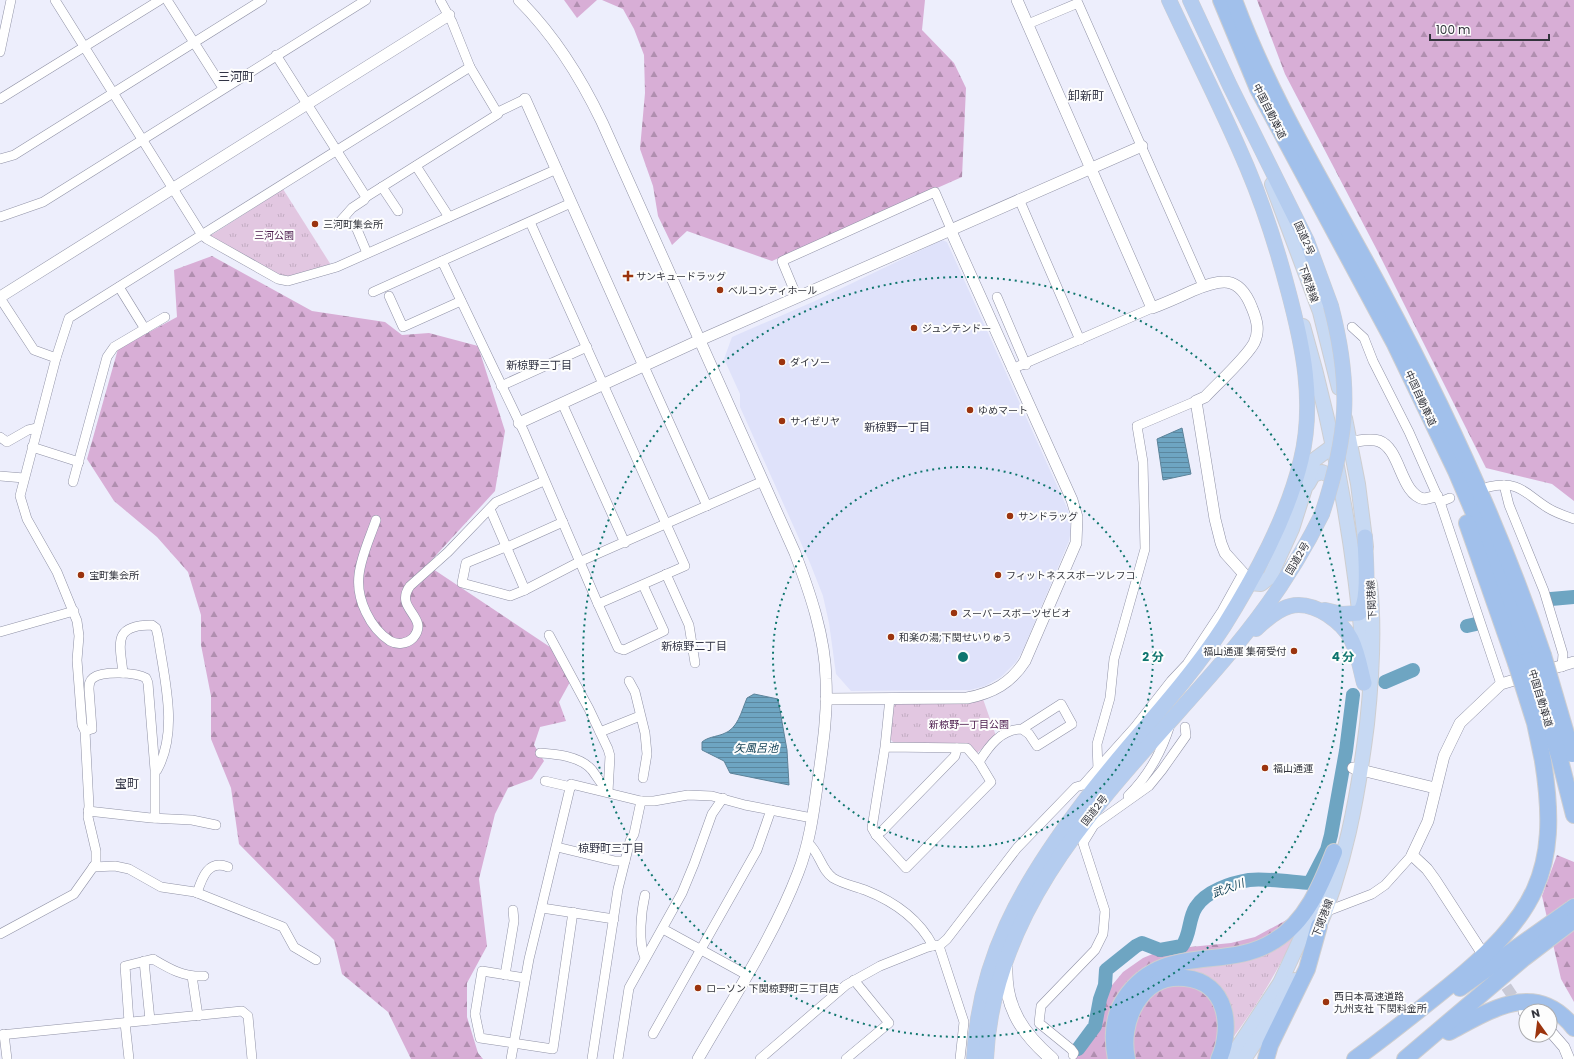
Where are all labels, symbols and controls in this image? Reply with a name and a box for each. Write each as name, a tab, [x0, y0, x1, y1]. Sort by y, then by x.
scale bar	[1430, 16, 1549, 42]
text: 100 m	[1436, 21, 1470, 38]
district label: 三河町	[218, 68, 254, 85]
street label: 中国自動車道	[1249, 81, 1290, 141]
district label: 卸新町	[1068, 87, 1104, 104]
place label: 三河町集会所	[323, 217, 383, 232]
marker: 三河町集会所	[310, 219, 320, 229]
street label: 国道2号	[1290, 219, 1319, 258]
park label: 三河公園	[254, 228, 294, 243]
street label: 下関港線	[1295, 262, 1322, 305]
place label: サンキュードラッグ	[636, 269, 726, 284]
marker: サンキュードラッグ	[623, 271, 633, 281]
place label: ベルコシティホール	[728, 283, 817, 298]
marker: ベルコシティホール	[715, 285, 725, 295]
place label: ジュンテンドー	[922, 321, 991, 336]
marker: ジュンテンドー	[909, 323, 919, 333]
place label: ダイソー	[790, 355, 830, 370]
district label: 新椋野三丁目	[506, 357, 572, 373]
marker: ダイソー	[777, 357, 787, 367]
street label: 中国自動車道	[1401, 368, 1440, 429]
place label: ゆめマート	[978, 403, 1028, 418]
marker: ゆめマート	[965, 405, 975, 415]
place label: サイゼリヤ	[790, 414, 840, 429]
marker: サイゼリヤ	[777, 416, 787, 426]
district label: 新椋野一丁目	[864, 419, 930, 435]
place label: サンドラッグ	[1018, 509, 1078, 524]
marker: サンドラッグ	[1005, 511, 1015, 521]
street label: 国道2号	[1282, 539, 1313, 577]
place label: 宝町集会所	[89, 568, 139, 583]
place label: フィットネススポーツレフコ	[1006, 568, 1136, 583]
marker: 宝町集会所	[76, 570, 86, 580]
marker: フィットネススポーツレフコ	[993, 570, 1003, 580]
street label: 下関港線	[1363, 580, 1380, 620]
place label: スーパースポーツゼビオ	[962, 606, 1071, 621]
marker: スーパースポーツゼビオ	[949, 608, 959, 618]
place label: 和楽の湯;下関せいりゅう	[899, 630, 1012, 645]
marker: 和楽の湯;下関せいりゅう	[886, 632, 896, 642]
district label: 新椋野二丁目	[661, 638, 727, 654]
place label: 福山通運 集荷受付	[1203, 644, 1286, 659]
marker: 福山通運 集荷受付	[1289, 646, 1299, 656]
text: 2 分	[1142, 648, 1164, 665]
text: 4 分	[1332, 648, 1354, 665]
centre of rings	[956, 650, 970, 664]
street label: 中国自動車道	[1525, 667, 1556, 729]
park label: 新椋野一丁目公園	[929, 717, 1009, 732]
water label: 矢風呂池	[734, 740, 779, 756]
place label: 福山通運	[1273, 761, 1313, 776]
marker: 福山通運	[1260, 763, 1270, 773]
district label: 宝町	[115, 775, 139, 792]
street label: 国道2号	[1077, 792, 1111, 829]
district label: 椋野町三丁目	[578, 840, 644, 856]
water label: 武久川	[1210, 874, 1247, 901]
street label: 下関港線	[1308, 897, 1337, 940]
place label: ローソン 下関椋野町三丁目店	[706, 981, 839, 996]
marker: ローソン 下関椋野町三丁目店	[693, 983, 703, 993]
place label: 西日本高速道路 九州支社 下関料金所	[1334, 989, 1427, 1016]
marker: 西日本高速道路 九州支社 下関料金所	[1321, 997, 1331, 1007]
north arrow	[1518, 1003, 1558, 1043]
text: N	[1530, 1005, 1542, 1022]

